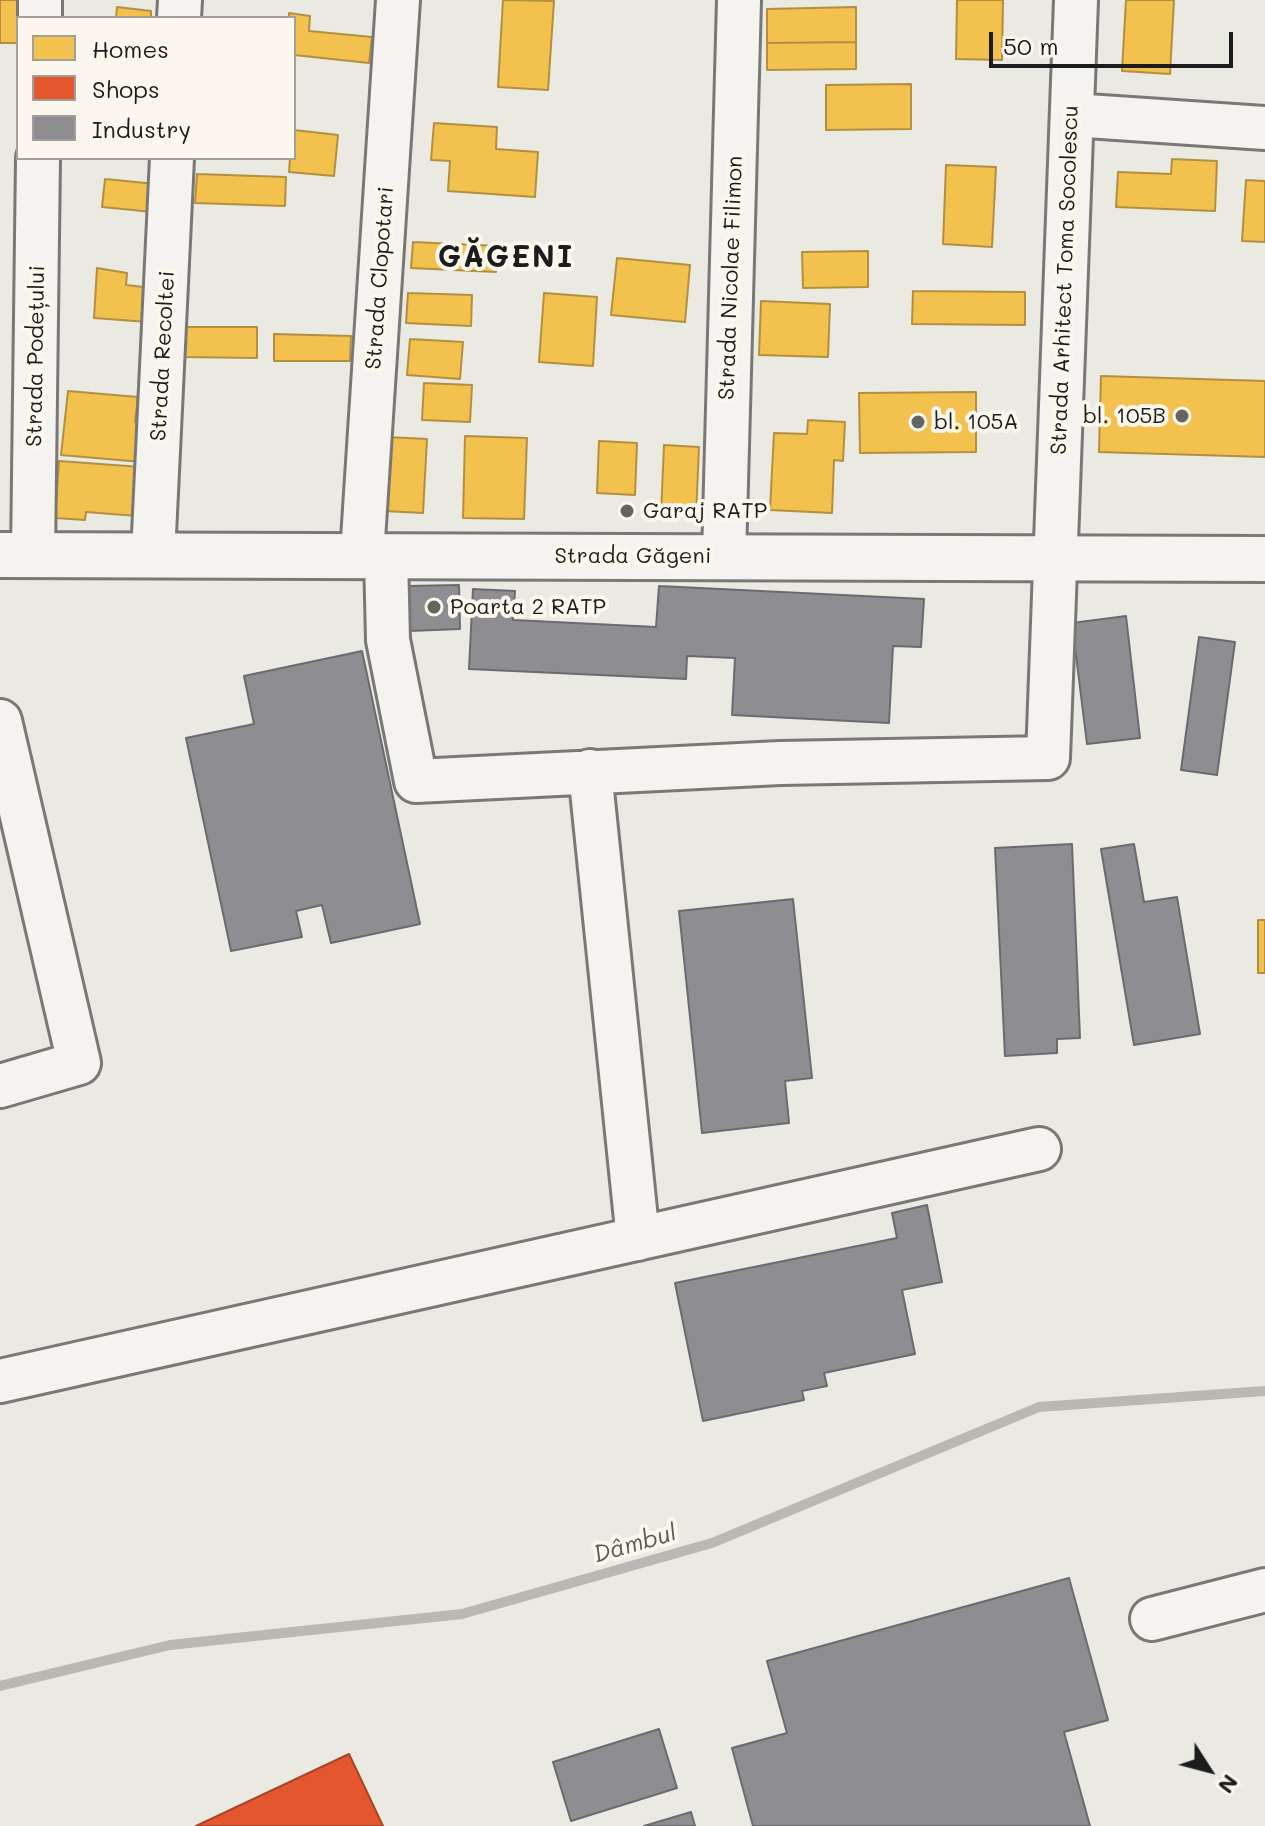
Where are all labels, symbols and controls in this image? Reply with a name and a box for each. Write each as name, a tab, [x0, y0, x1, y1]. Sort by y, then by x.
legend	[16, 16, 296, 160]
scale bar	[993, 16, 1237, 66]
text: 50 m	[1003, 30, 1059, 61]
text: Homes	[92, 33, 169, 64]
text: Shops	[92, 73, 160, 104]
street label: Strada Arhitect Toma Socolescu	[1046, 105, 1084, 455]
text: Industry	[92, 113, 191, 144]
street label: Strada Nicolae Filimon	[714, 155, 748, 401]
street label: Strada Clopotari	[360, 186, 400, 370]
district label: GĂGENI	[438, 240, 574, 276]
street label: Strada Podețului	[21, 265, 51, 447]
street label: Strada Recoltei	[145, 270, 181, 442]
place label: bl. 105B	[1083, 403, 1166, 429]
marker: bl. 105B	[1173, 407, 1191, 425]
place label: bl. 105A	[934, 409, 1019, 435]
marker: bl. 105A	[909, 413, 927, 431]
place label: Garaj RATP	[643, 498, 767, 524]
marker: Garaj RATP	[618, 502, 636, 520]
street label: Strada Găgeni	[555, 543, 711, 569]
place label: Poarta 2 RATP	[450, 594, 606, 620]
marker: Poarta 2 RATP	[425, 598, 443, 616]
water label: Dâmbul	[590, 1518, 680, 1570]
north arrow	[1169, 1730, 1249, 1810]
text: N	[1212, 1769, 1245, 1800]

